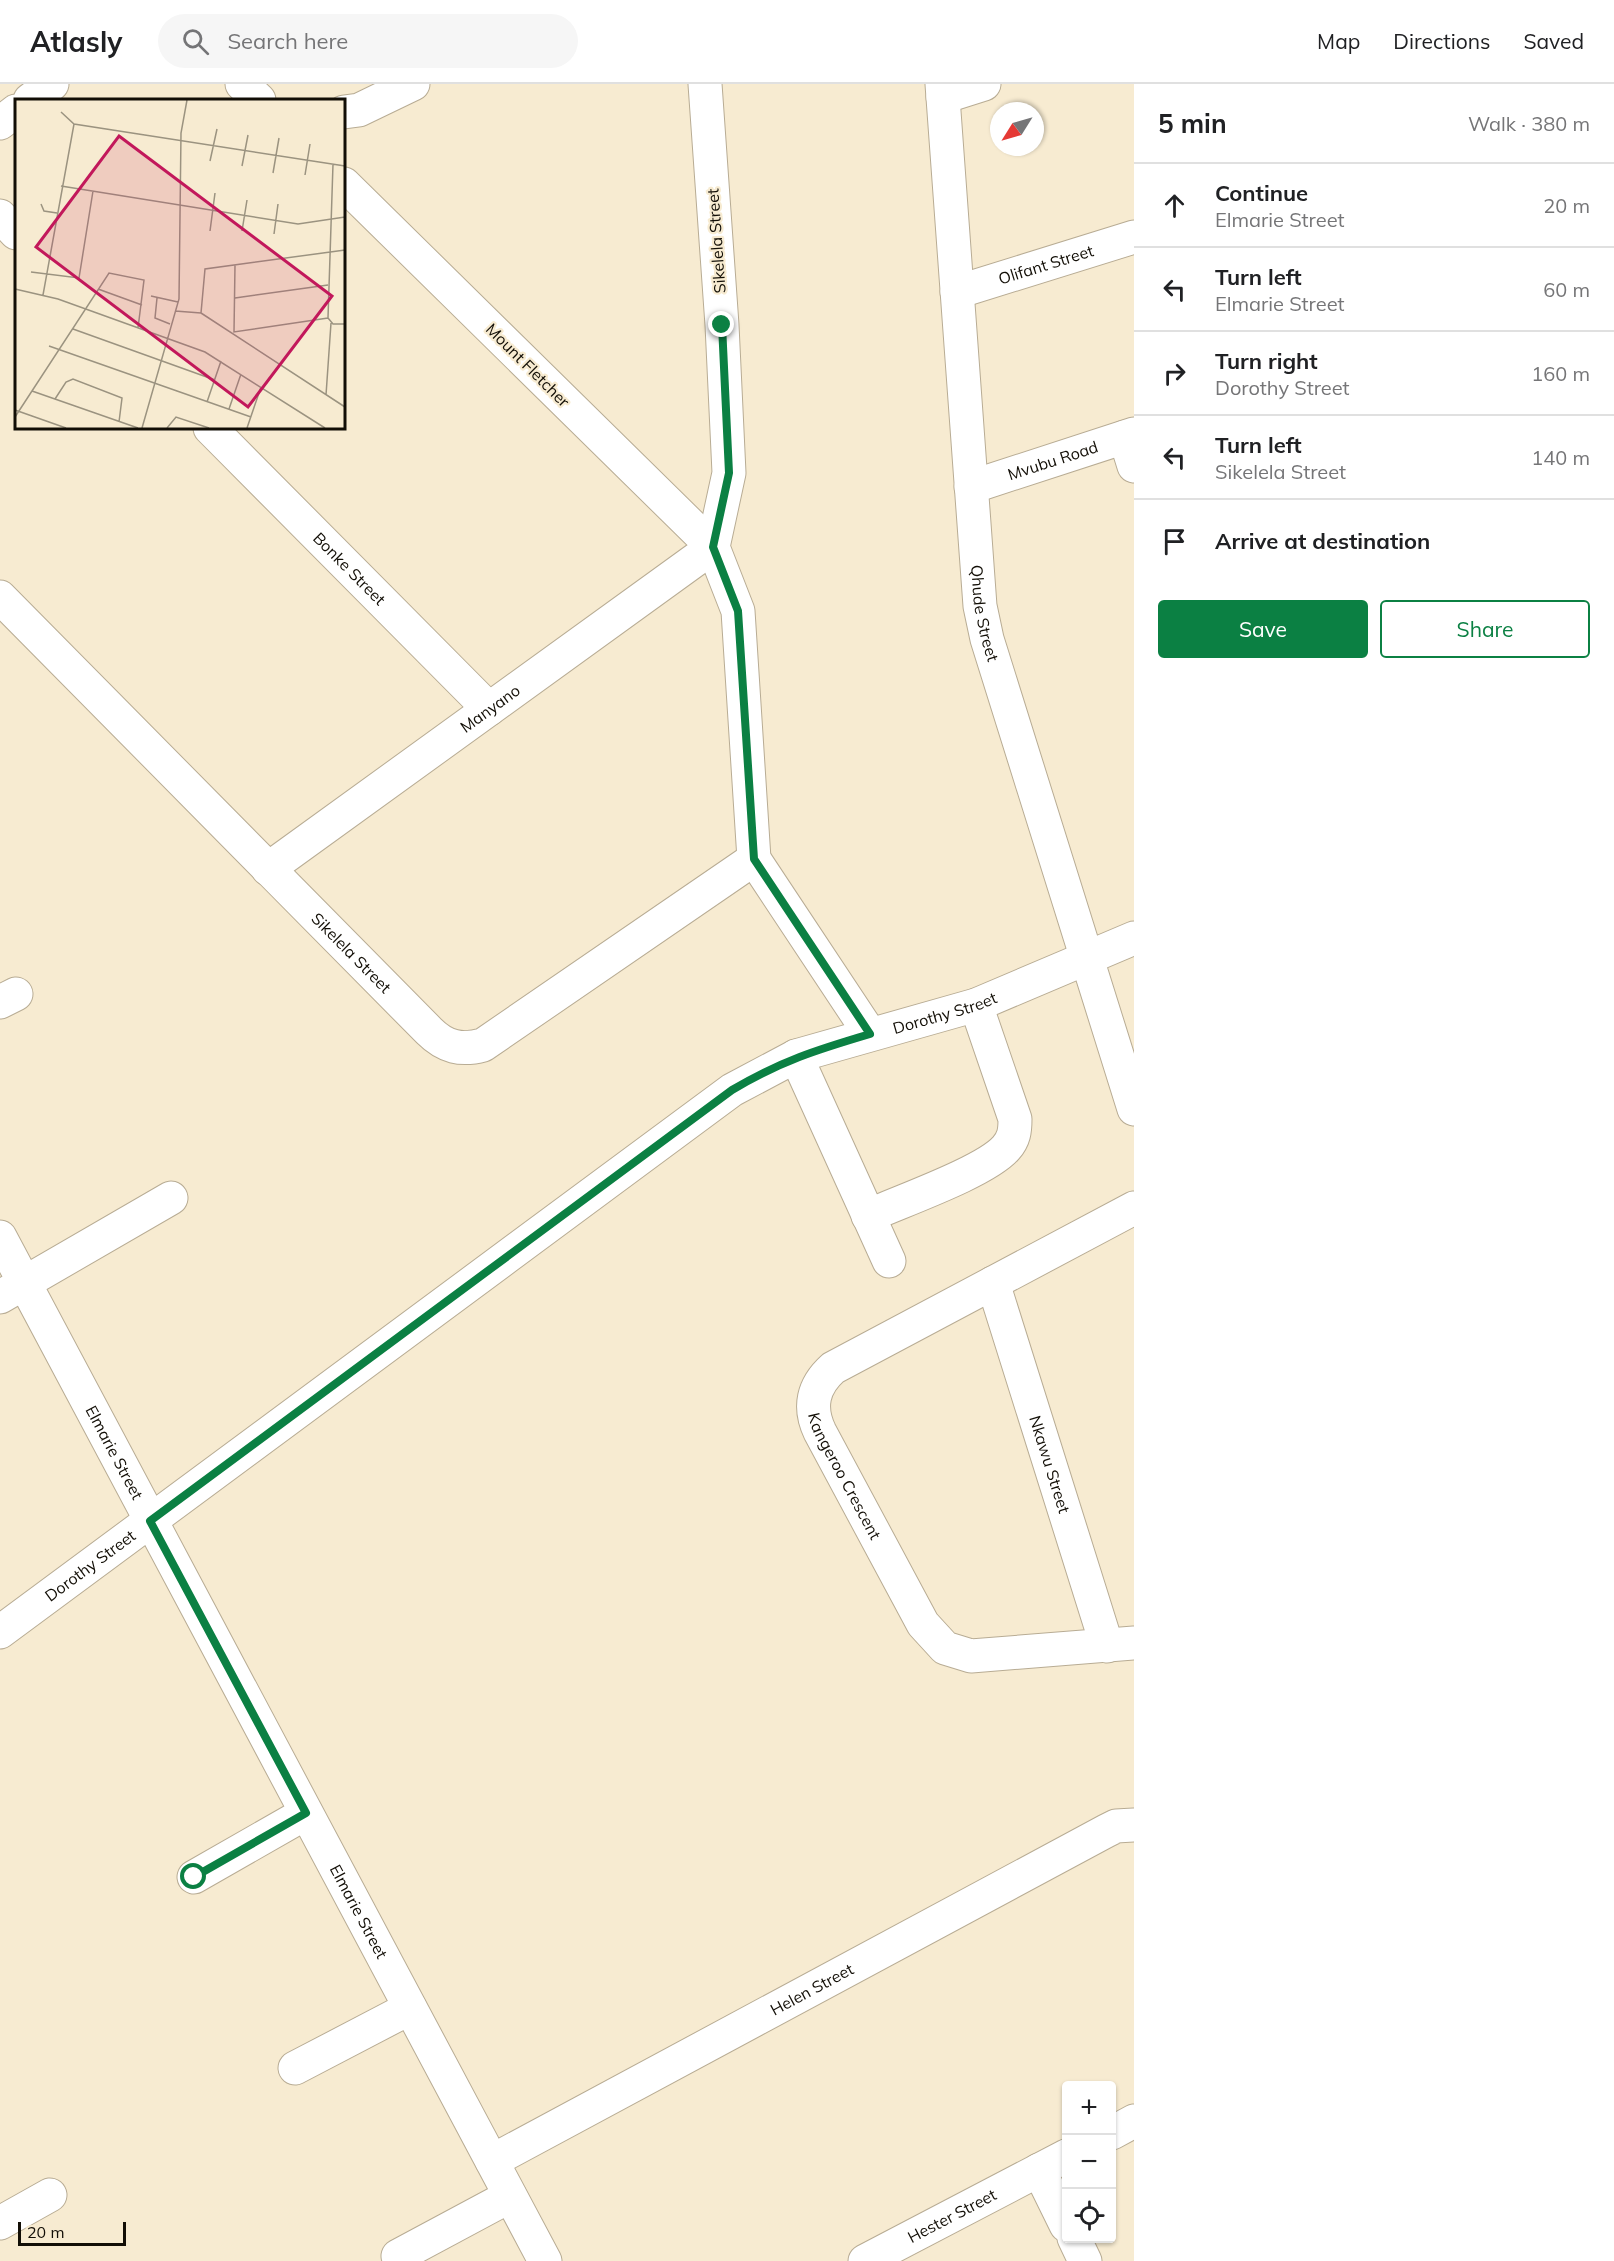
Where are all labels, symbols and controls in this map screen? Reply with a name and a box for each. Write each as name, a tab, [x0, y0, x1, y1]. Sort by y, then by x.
search box	[158, 14, 578, 68]
text: Atlasly	[30, 24, 122, 59]
icon: search	[179, 25, 212, 58]
text: Search here	[227, 27, 348, 55]
text: Map	[1317, 28, 1360, 54]
text: Directions	[1393, 28, 1490, 54]
text: Saved	[1523, 28, 1584, 54]
inset map	[15, 99, 345, 429]
north arrow	[990, 102, 1044, 156]
text: 5 min	[1158, 107, 1227, 140]
text: Walk · 380 m	[1468, 111, 1590, 136]
text: Continue	[1215, 179, 1308, 207]
street label: Sikelela Street	[702, 188, 730, 294]
icon: ahead	[1158, 189, 1191, 222]
text: 20 m	[1543, 193, 1590, 218]
text: Elmarie Street	[1215, 207, 1345, 232]
street label: Olifant Street	[996, 240, 1096, 289]
text: Turn left	[1215, 263, 1302, 291]
icon: left	[1158, 273, 1191, 306]
text: 60 m	[1543, 277, 1590, 302]
text: Elmarie Street	[1215, 291, 1345, 316]
route end	[708, 311, 734, 337]
street label: Mount Fletcher	[482, 319, 574, 411]
text: Turn right	[1215, 347, 1318, 375]
icon: right	[1158, 357, 1191, 390]
text: 160 m	[1531, 361, 1590, 386]
text: Dorothy Street	[1215, 375, 1350, 400]
text: Turn left	[1215, 431, 1302, 459]
street label: Mvubu Road	[1005, 436, 1100, 484]
icon: left	[1158, 441, 1191, 474]
text: 140 m	[1531, 445, 1590, 470]
text: Sikelela Street	[1215, 459, 1346, 484]
icon: arrive	[1158, 525, 1191, 558]
text: Arrive at destination	[1215, 527, 1430, 555]
street label: Bonke Street	[309, 528, 390, 609]
street label: Qhude Street	[967, 564, 1003, 664]
button: Save	[1158, 600, 1368, 658]
button: Share	[1380, 600, 1590, 658]
street label: Manyano	[456, 680, 524, 737]
street label: Sikelela Street	[307, 908, 396, 997]
street label: Dorothy Street	[890, 987, 1000, 1038]
street label: Elmarie Street	[81, 1402, 148, 1503]
street label: Kangeroo Crescent	[804, 1411, 886, 1543]
street label: Nkawu Street	[1025, 1413, 1075, 1516]
street label: Dorothy Street	[41, 1525, 140, 1605]
street label: Elmarie Street	[326, 1861, 392, 1962]
route start	[180, 1863, 206, 1889]
street label: Helen Street	[767, 1959, 857, 2020]
map controls	[1062, 2081, 1116, 2243]
button: +	[1062, 2081, 1116, 2135]
button: −	[1062, 2135, 1116, 2189]
street label: Hester Street	[904, 2184, 1000, 2247]
button: locate	[1062, 2189, 1116, 2243]
scale bar	[18, 2219, 126, 2246]
text: 20 m	[27, 2222, 64, 2242]

